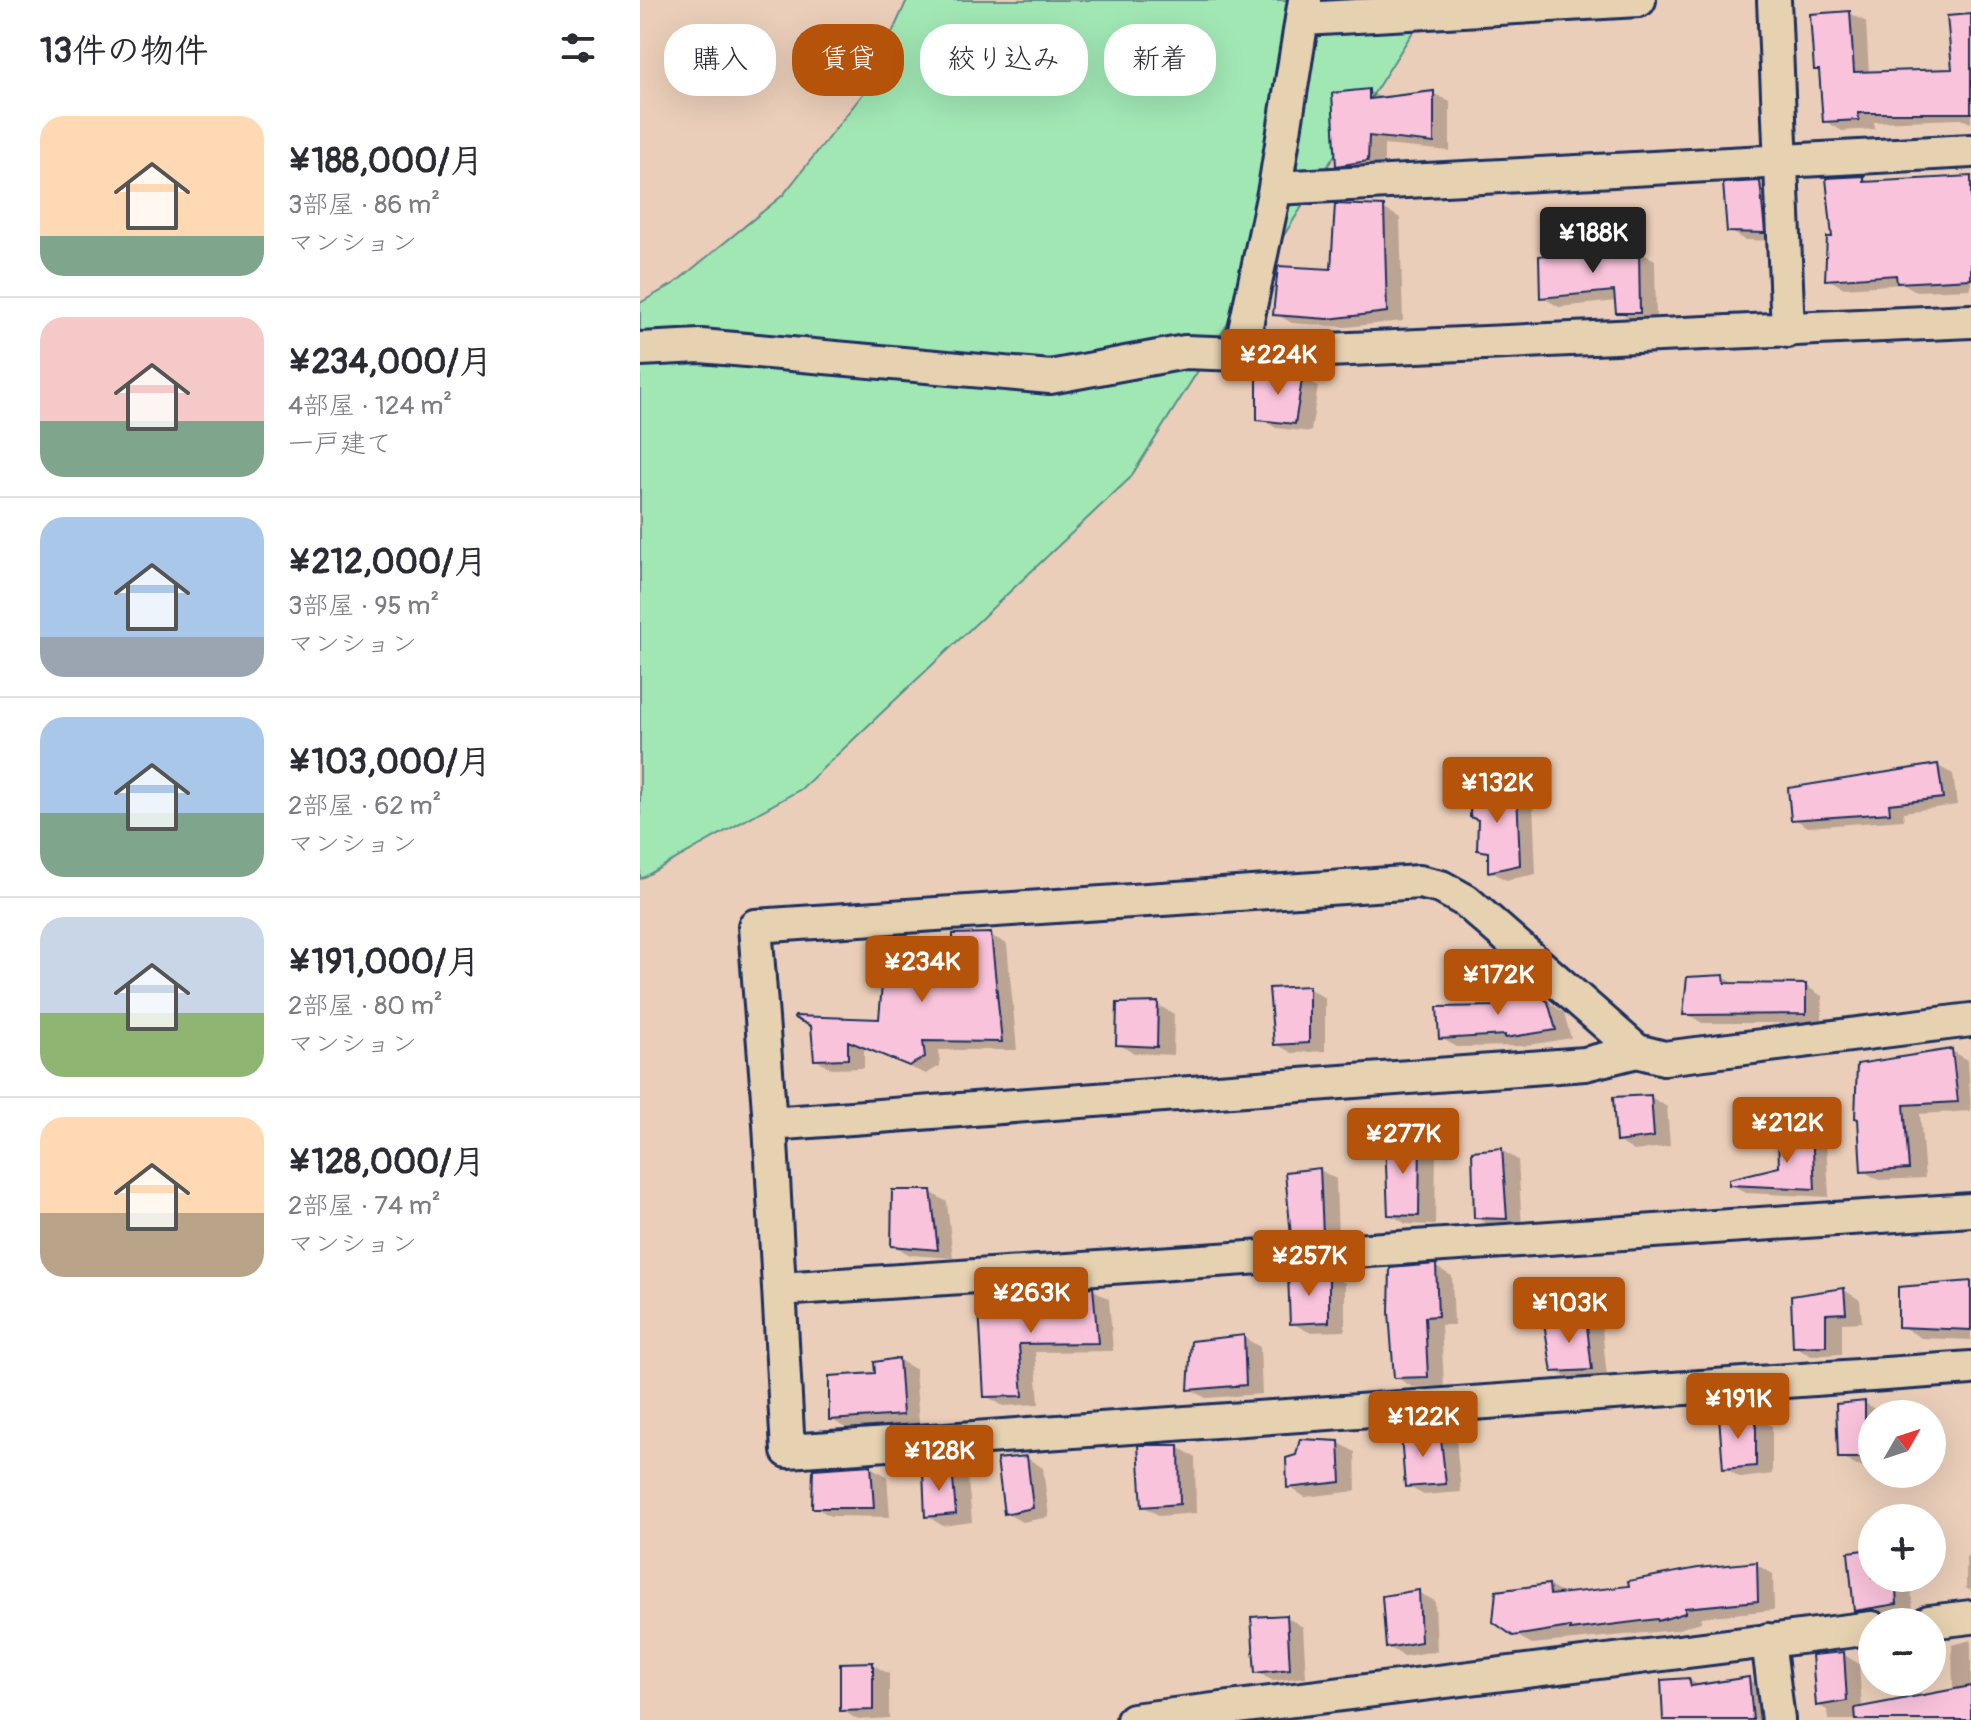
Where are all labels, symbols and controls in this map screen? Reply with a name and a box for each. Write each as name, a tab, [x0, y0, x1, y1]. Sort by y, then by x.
chip: 購入	[664, 24, 776, 96]
chip: 賃貸	[792, 24, 904, 96]
chip: 絞り込み	[920, 24, 1088, 96]
chip: 新着	[1104, 24, 1216, 96]
icon: filters	[556, 26, 600, 70]
text: 13件の物件	[40, 30, 208, 73]
text: ¥188,000/月	[288, 140, 484, 183]
icon: home	[104, 148, 200, 244]
text: 3部屋 · 86 m²	[288, 189, 440, 221]
pin: ¥188K	[1537, 207, 1649, 275]
text: ¥188K	[1558, 217, 1628, 249]
text: マンション	[288, 227, 417, 259]
pin: ¥224K	[1222, 329, 1334, 397]
text: ¥224K	[1239, 339, 1317, 371]
text: ¥234,000/月	[288, 341, 493, 384]
icon: home	[104, 349, 200, 445]
text: 4部屋 · 124 m²	[288, 390, 452, 422]
text: 一戸建て	[288, 428, 392, 460]
text: ¥212,000/月	[288, 541, 487, 584]
icon: home	[104, 549, 200, 645]
text: 3部屋 · 95 m²	[288, 590, 439, 622]
text: マンション	[288, 628, 417, 660]
text: ¥103,000/月	[288, 741, 492, 784]
icon: home	[104, 749, 200, 845]
pin: ¥132K	[1441, 757, 1553, 825]
text: ¥132K	[1461, 767, 1533, 799]
text: 2部屋 · 62 m²	[288, 790, 442, 822]
text: マンション	[288, 828, 417, 860]
pin: ¥234K	[866, 936, 978, 1004]
text: ¥191,000/月	[288, 941, 480, 984]
text: ¥234K	[883, 946, 961, 978]
icon: home	[104, 949, 200, 1045]
pin: ¥172K	[1442, 949, 1554, 1017]
text: ¥172K	[1462, 959, 1534, 991]
text: 2部屋 · 80 m²	[288, 990, 443, 1022]
text: マンション	[288, 1028, 417, 1060]
pin: ¥212K	[1731, 1097, 1843, 1165]
text: ¥212K	[1751, 1107, 1823, 1139]
pin: ¥277K	[1347, 1108, 1459, 1176]
text: ¥277K	[1365, 1118, 1441, 1150]
text: ¥128,000/月	[288, 1141, 486, 1184]
icon: home	[104, 1149, 200, 1245]
text: 2部屋 · 74 m²	[288, 1190, 441, 1222]
text: マンション	[288, 1228, 417, 1260]
pin: ¥257K	[1253, 1230, 1365, 1298]
text: ¥257K	[1271, 1240, 1347, 1272]
pin: ¥263K	[975, 1267, 1087, 1335]
text: ¥263K	[992, 1277, 1070, 1309]
pin: ¥103K	[1513, 1277, 1625, 1345]
text: ¥103K	[1531, 1287, 1607, 1319]
pin: ¥191K	[1682, 1373, 1794, 1441]
text: ¥191K	[1704, 1383, 1772, 1415]
pin: ¥122K	[1367, 1391, 1479, 1459]
north arrow	[1858, 1400, 1946, 1488]
map controls	[1858, 1400, 1946, 1696]
text: ¥122K	[1387, 1401, 1459, 1433]
pin: ¥128K	[883, 1425, 995, 1493]
text: ¥128K	[903, 1435, 975, 1467]
button: +	[1858, 1504, 1946, 1592]
button: −	[1858, 1608, 1946, 1696]

